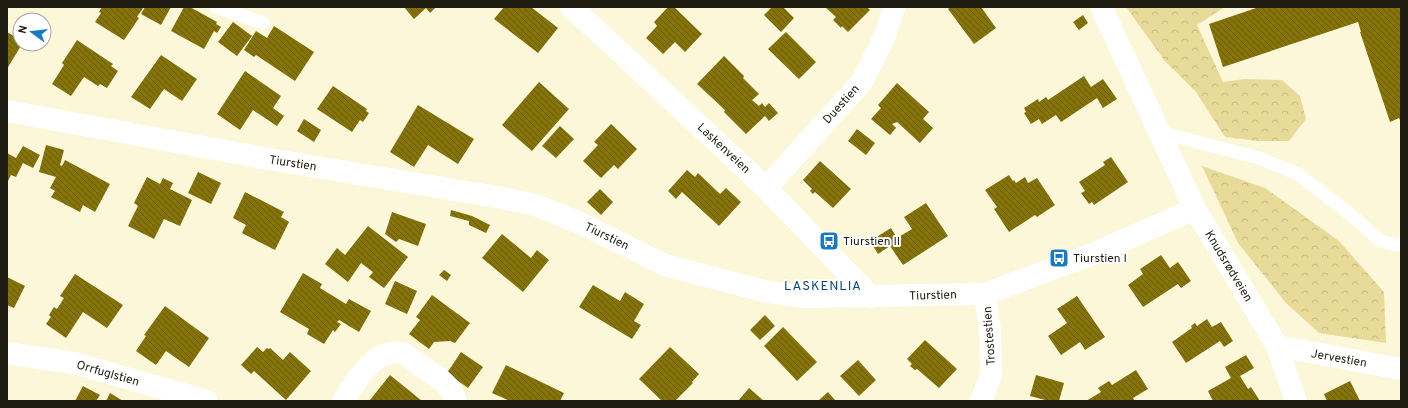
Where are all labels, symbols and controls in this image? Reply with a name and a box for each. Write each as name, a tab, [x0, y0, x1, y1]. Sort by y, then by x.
north arrow	[12, 12, 52, 52]
text: N	[16, 24, 31, 35]
street label: Duestien	[820, 82, 864, 128]
street label: Laskenveien	[693, 120, 753, 177]
street label: Tiurstien	[268, 152, 318, 176]
street label: Tiurstien	[582, 219, 631, 255]
street label: Knudsrødveien	[1201, 228, 1256, 305]
bus stop icon: Tiurstien II	[818, 230, 840, 252]
place label: Tiurstien II	[843, 234, 900, 250]
bus stop icon: Tiurstien I	[1048, 247, 1070, 269]
place label: Tiurstien I	[1073, 251, 1127, 267]
district label: LASKENLIA	[784, 279, 862, 295]
street label: Tiurstien	[909, 287, 957, 305]
street label: Trostestien	[980, 306, 1000, 366]
street label: Jervestien	[1310, 346, 1368, 372]
street label: Orrfuglstien	[74, 357, 141, 391]

